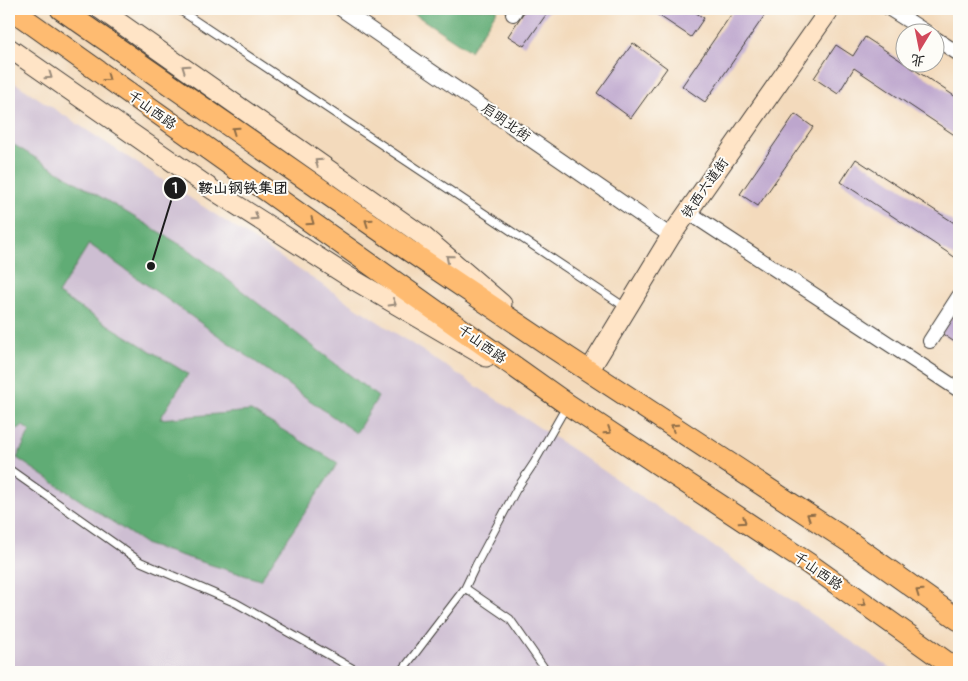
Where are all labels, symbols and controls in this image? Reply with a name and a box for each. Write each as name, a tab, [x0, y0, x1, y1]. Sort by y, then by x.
north arrow	[896, 22, 946, 72]
text: 北	[909, 51, 926, 70]
one-way arrow	[182, 66, 191, 74]
one-way arrow	[43, 70, 53, 79]
one-way arrow	[101, 72, 111, 81]
street label: 千山西路	[124, 87, 180, 133]
street label: 启明北街	[478, 99, 534, 145]
one-way arrow	[231, 127, 241, 136]
street label: 铁西六道街	[678, 154, 732, 222]
one-way arrow	[314, 159, 324, 168]
callout: 鞍山钢铁集团	[163, 173, 298, 203]
text: 1	[172, 179, 178, 198]
text: 鞍山钢铁集团	[198, 179, 288, 198]
one-way arrow	[249, 211, 259, 220]
one-way arrow	[305, 216, 315, 225]
one-way arrow	[365, 219, 374, 228]
one-way arrow	[445, 255, 454, 264]
one-way arrow	[388, 296, 397, 306]
street label: 千山西路	[454, 321, 510, 367]
one-way arrow	[670, 424, 679, 433]
one-way arrow	[602, 425, 611, 434]
one-way arrow	[806, 513, 815, 522]
one-way arrow	[738, 514, 747, 524]
street label: 千山西路	[790, 548, 846, 594]
one-way arrow	[916, 588, 925, 598]
one-way arrow	[857, 597, 866, 605]

